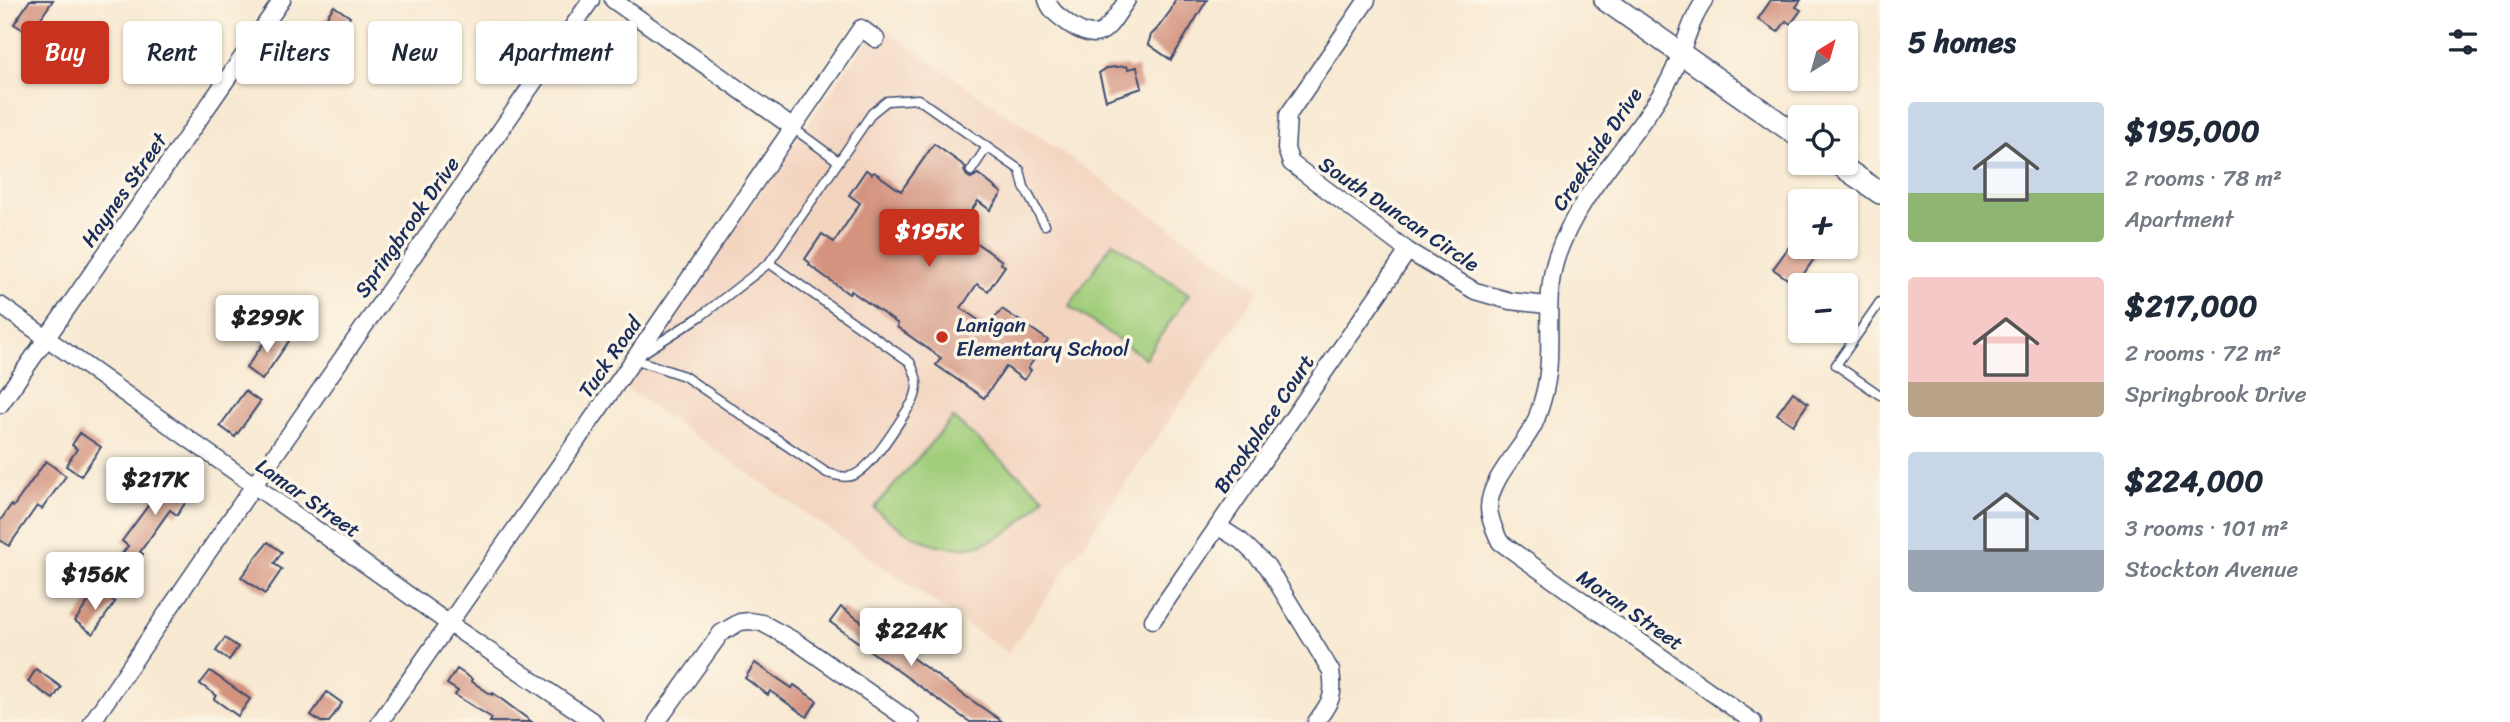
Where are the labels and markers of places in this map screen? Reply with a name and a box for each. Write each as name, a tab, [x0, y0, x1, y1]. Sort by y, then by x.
pin: $195K	[880, 210, 978, 269]
pin: $299K	[218, 296, 316, 355]
place label: Lanigan Elementary School	[956, 306, 1130, 368]
marker: Lanigan Elementary School	[934, 329, 950, 345]
pin: $217K	[106, 458, 204, 517]
pin: $156K	[46, 552, 144, 612]
pin: $224K	[862, 608, 960, 668]

